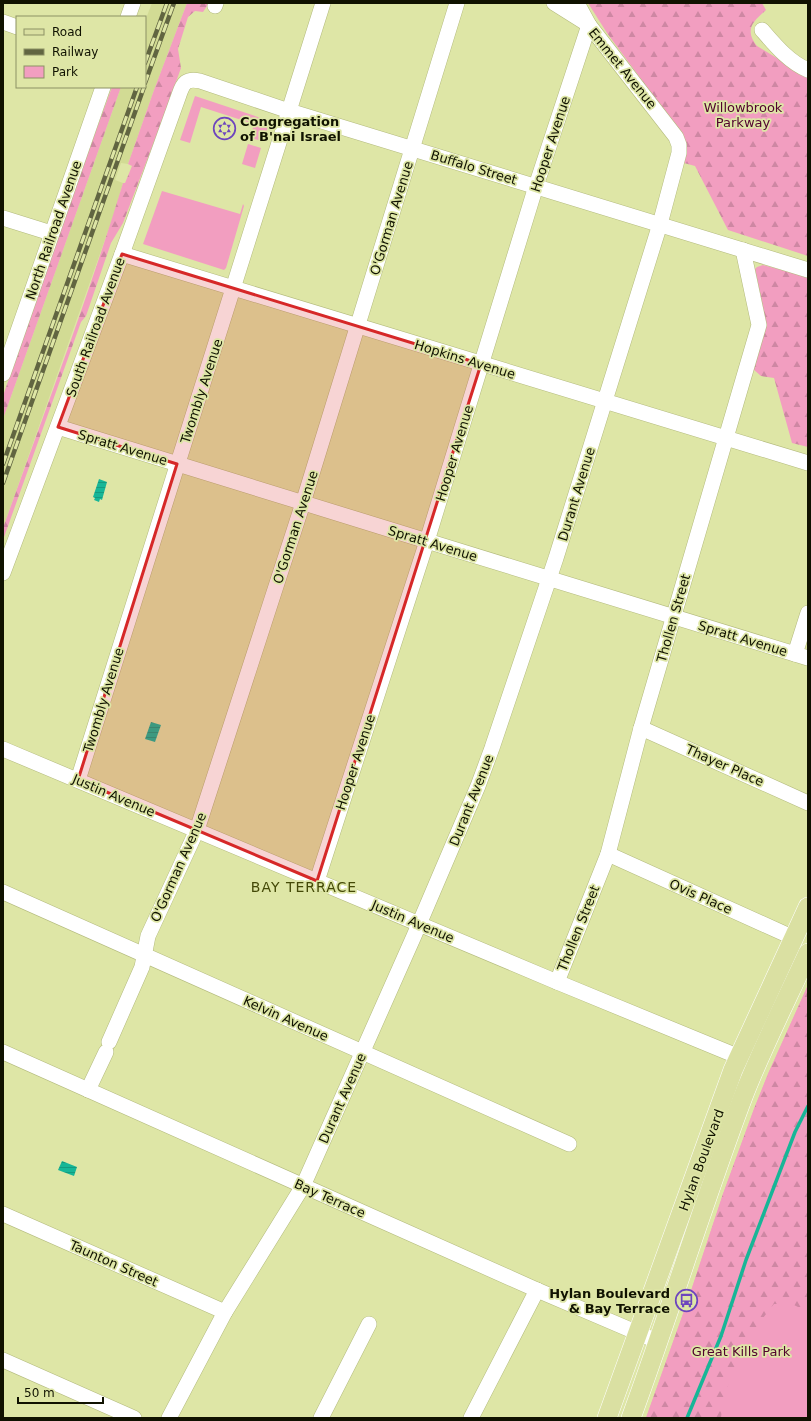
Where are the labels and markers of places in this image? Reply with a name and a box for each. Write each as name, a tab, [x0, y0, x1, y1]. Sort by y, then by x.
place label: Congregation of B'nai Israel	[240, 114, 341, 144]
synagogue icon: Congregation of B'nai Israel	[211, 115, 237, 141]
place label: Hylan Boulevard & Bay Terrace	[549, 1286, 670, 1316]
bus stop icon: Hylan Boulevard & Bay Terrace	[673, 1287, 699, 1313]

